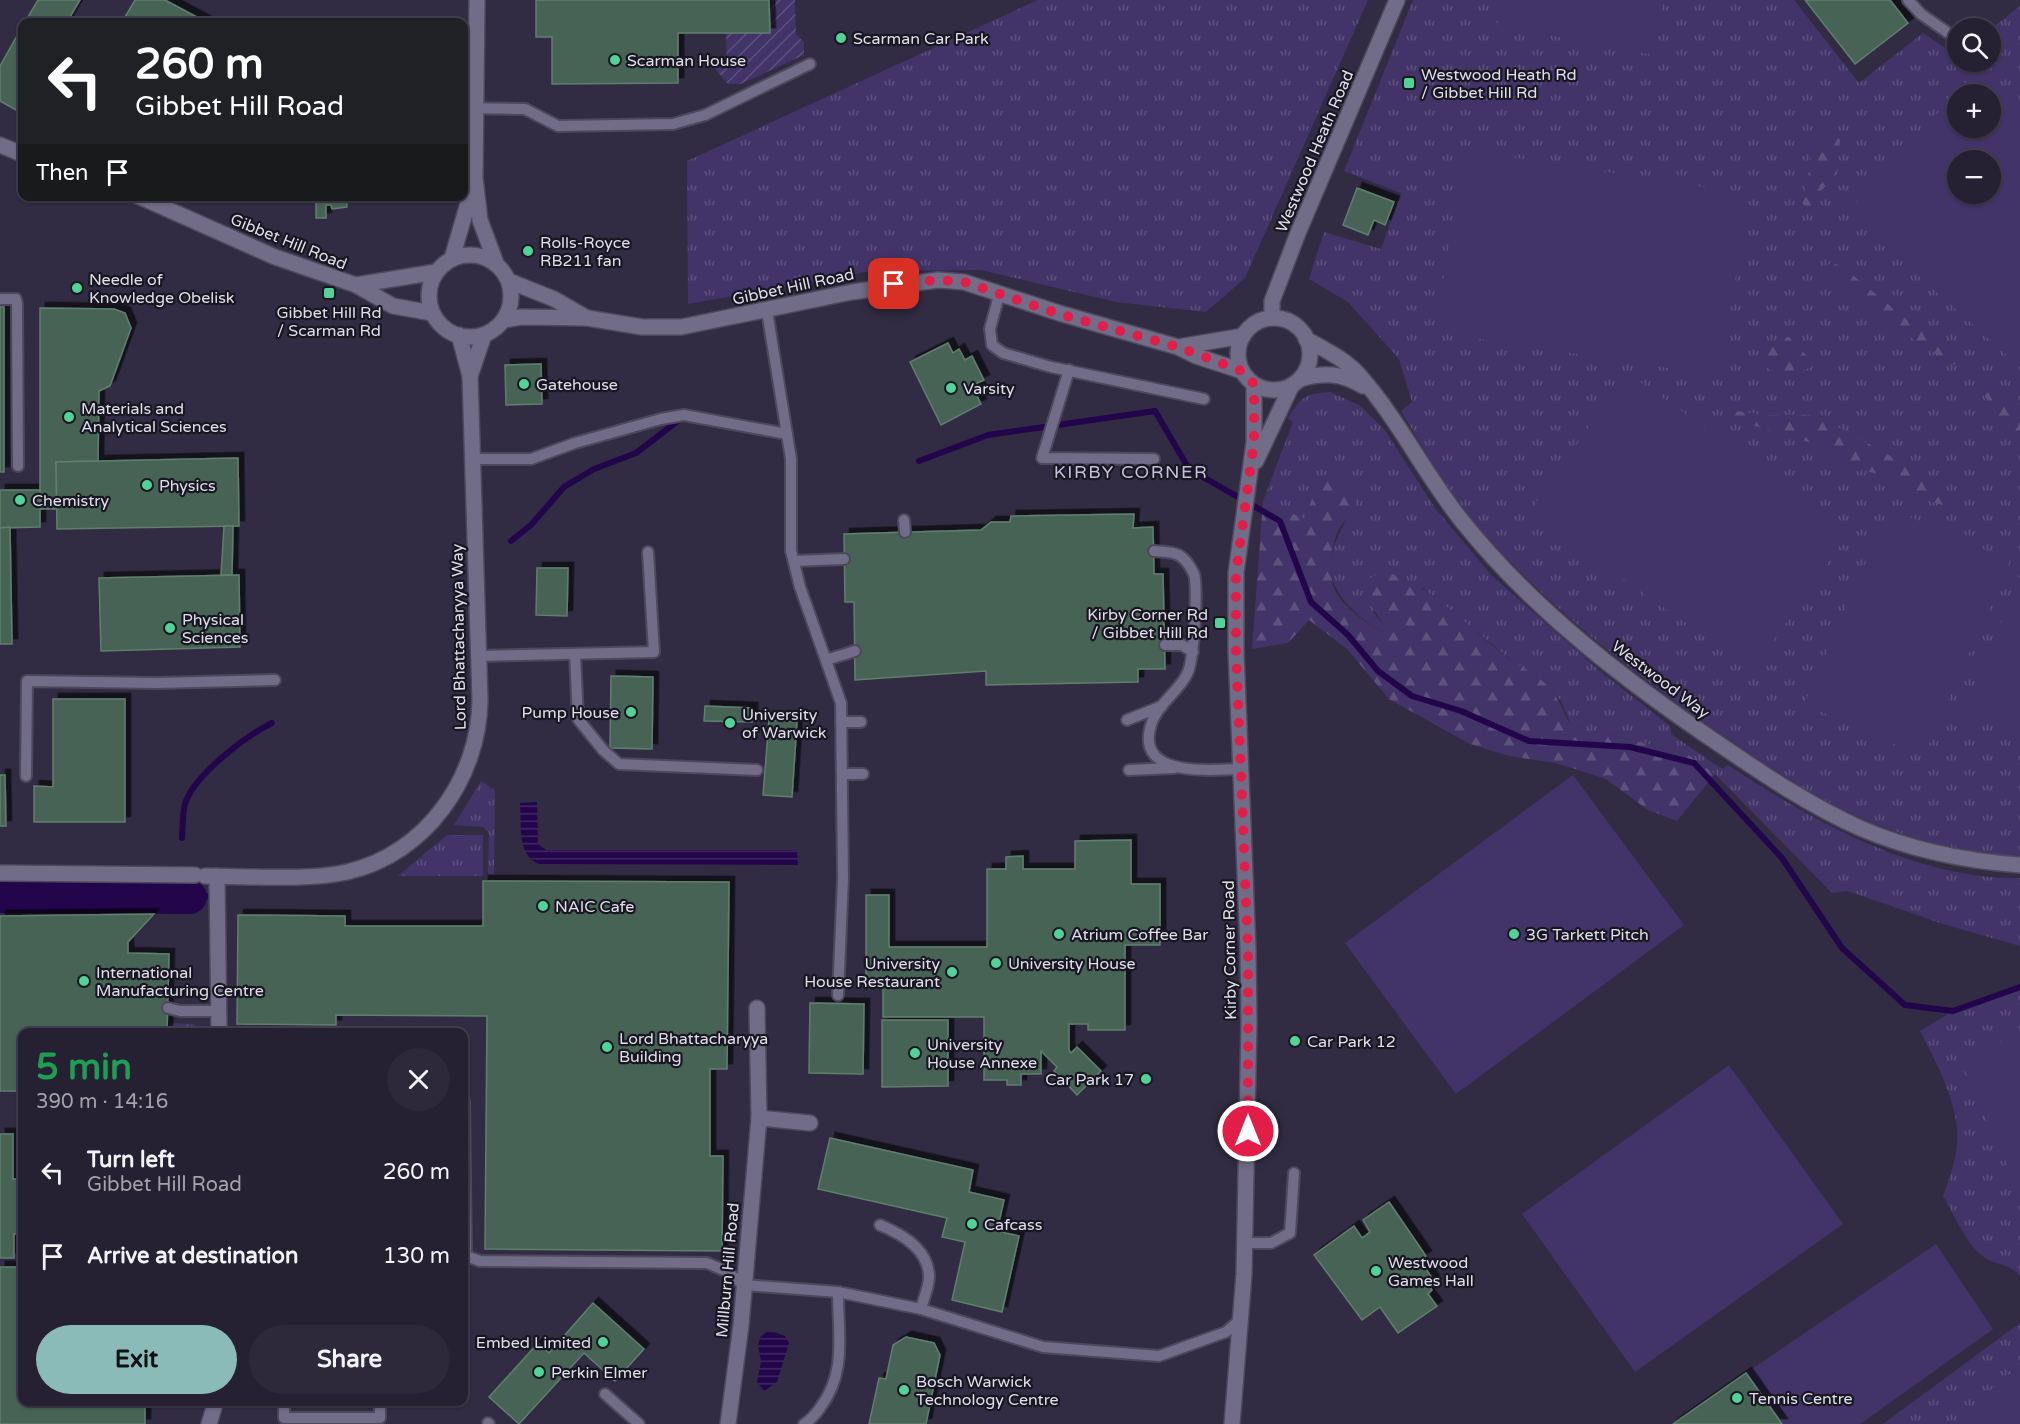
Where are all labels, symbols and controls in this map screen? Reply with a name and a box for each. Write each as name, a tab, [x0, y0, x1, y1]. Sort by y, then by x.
map controls	[1947, 18, 2001, 204]
button: search	[1947, 18, 2001, 72]
place label: Scarman Car Park	[853, 29, 989, 49]
marker: Scarman Car Park	[834, 31, 848, 45]
text: 260 m	[135, 39, 264, 90]
icon: left	[36, 42, 114, 120]
place label: Scarman House	[627, 51, 746, 71]
marker: Scarman House	[608, 53, 622, 67]
place label: Westwood Heath Rd / Gibbet Hill Rd	[1421, 65, 1577, 103]
street label: Westwood Heath Road	[1272, 67, 1358, 236]
marker: Westwood Heath Rd / Gibbet Hill Rd	[1402, 76, 1416, 90]
button: +	[1947, 84, 2001, 138]
text: Gibbet Hill Road	[135, 90, 344, 123]
button: −	[1947, 150, 2001, 204]
icon: arrive	[101, 156, 134, 189]
text: Then	[36, 160, 89, 186]
street label: Gibbet Hill Road	[227, 209, 350, 274]
place label: Rolls-Royce RB211 fan	[540, 233, 630, 271]
marker: Rolls-Royce RB211 fan	[521, 244, 535, 258]
pin	[868, 258, 919, 309]
street label: Gibbet Hill Road	[731, 264, 856, 310]
icon: arrive	[877, 267, 910, 300]
place label: Needle of Knowledge Obelisk	[89, 270, 235, 308]
marker: Needle of Knowledge Obelisk	[70, 281, 84, 295]
marker: Gibbet Hill Rd / Scarman Rd	[322, 286, 336, 300]
place label: Gibbet Hill Rd / Scarman Rd	[276, 303, 382, 341]
place label: Gatehouse	[536, 375, 618, 395]
marker: Gatehouse	[517, 377, 531, 391]
place label: Varsity	[963, 379, 1015, 399]
marker: Varsity	[944, 381, 958, 395]
place label: Materials and Analytical Sciences	[81, 399, 227, 437]
marker: Materials and Analytical Sciences	[62, 410, 76, 424]
district label: KIRBY CORNER	[1054, 461, 1208, 483]
place label: Physics	[159, 476, 216, 496]
marker: Physics	[140, 478, 154, 492]
place label: Chemistry	[32, 491, 109, 511]
marker: Chemistry	[13, 493, 27, 507]
street label: Lord Bhattacharyya Way	[447, 543, 471, 730]
place label: Kirby Corner Rd / Gibbet Hill Rd	[1087, 605, 1208, 643]
place label: Physical Sciences	[182, 610, 248, 648]
marker: Kirby Corner Rd / Gibbet Hill Rd	[1213, 616, 1227, 630]
marker: Physical Sciences	[163, 621, 177, 635]
street label: Westwood Way	[1607, 636, 1714, 723]
place label: Pump House	[522, 703, 619, 723]
marker: Pump House	[624, 705, 638, 719]
place label: University of Warwick	[742, 705, 827, 743]
marker: University of Warwick	[723, 716, 737, 730]
street label: Kirby Corner Road	[1219, 880, 1241, 1020]
place label: NAIC Cafe	[555, 897, 634, 917]
marker: NAIC Cafe	[536, 899, 550, 913]
place label: Atrium Coffee Bar	[1071, 925, 1209, 945]
place label: 3G Tarkett Pitch	[1526, 925, 1649, 945]
marker: Atrium Coffee Bar	[1052, 927, 1066, 941]
marker: 3G Tarkett Pitch	[1507, 927, 1521, 941]
place label: University House Restaurant	[804, 954, 940, 992]
place label: University House	[1008, 954, 1136, 974]
marker: University House	[989, 956, 1003, 970]
place label: International Manufacturing Centre	[96, 963, 264, 1001]
marker: University House Restaurant	[945, 965, 959, 979]
marker: International Manufacturing Centre	[77, 974, 91, 988]
place label: Lord Bhattacharyya Building	[619, 1029, 768, 1067]
place label: Car Park 12	[1307, 1032, 1396, 1052]
marker: Car Park 12	[1288, 1034, 1302, 1048]
place label: University House Annexe	[927, 1035, 1037, 1073]
marker: Lord Bhattacharyya Building	[600, 1040, 614, 1054]
text: 5 min	[36, 1046, 132, 1089]
marker: University House Annexe	[908, 1046, 922, 1060]
button: close	[387, 1048, 450, 1111]
place label: Car Park 17	[1045, 1070, 1134, 1090]
marker: Car Park 17	[1139, 1072, 1153, 1086]
text: 390 m · 14:16	[36, 1090, 168, 1114]
position arrow	[1216, 1099, 1280, 1163]
text: Turn left	[87, 1147, 175, 1173]
icon: left	[36, 1156, 69, 1189]
text: 260 m	[383, 1159, 450, 1185]
text: Gibbet Hill Road	[87, 1173, 242, 1197]
street label: Millburn Hill Road	[712, 1202, 744, 1338]
place label: Cafcass	[984, 1215, 1042, 1235]
marker: Cafcass	[965, 1217, 979, 1231]
icon: arrive	[36, 1240, 69, 1273]
text: Arrive at destination	[87, 1243, 298, 1269]
text: 130 m	[383, 1243, 450, 1269]
place label: Westwood Games Hall	[1388, 1253, 1474, 1291]
marker: Westwood Games Hall	[1369, 1264, 1383, 1278]
button: Exit	[36, 1325, 237, 1394]
button: Share	[249, 1325, 450, 1394]
place label: Embed Limited	[476, 1333, 591, 1353]
marker: Embed Limited	[596, 1335, 610, 1349]
place label: Perkin Elmer	[551, 1363, 648, 1383]
marker: Perkin Elmer	[532, 1365, 546, 1379]
place label: Bosch Warwick Technology Centre	[916, 1372, 1059, 1410]
marker: Bosch Warwick Technology Centre	[897, 1383, 911, 1397]
place label: Tennis Centre	[1749, 1389, 1853, 1409]
marker: Tennis Centre	[1730, 1391, 1744, 1405]

